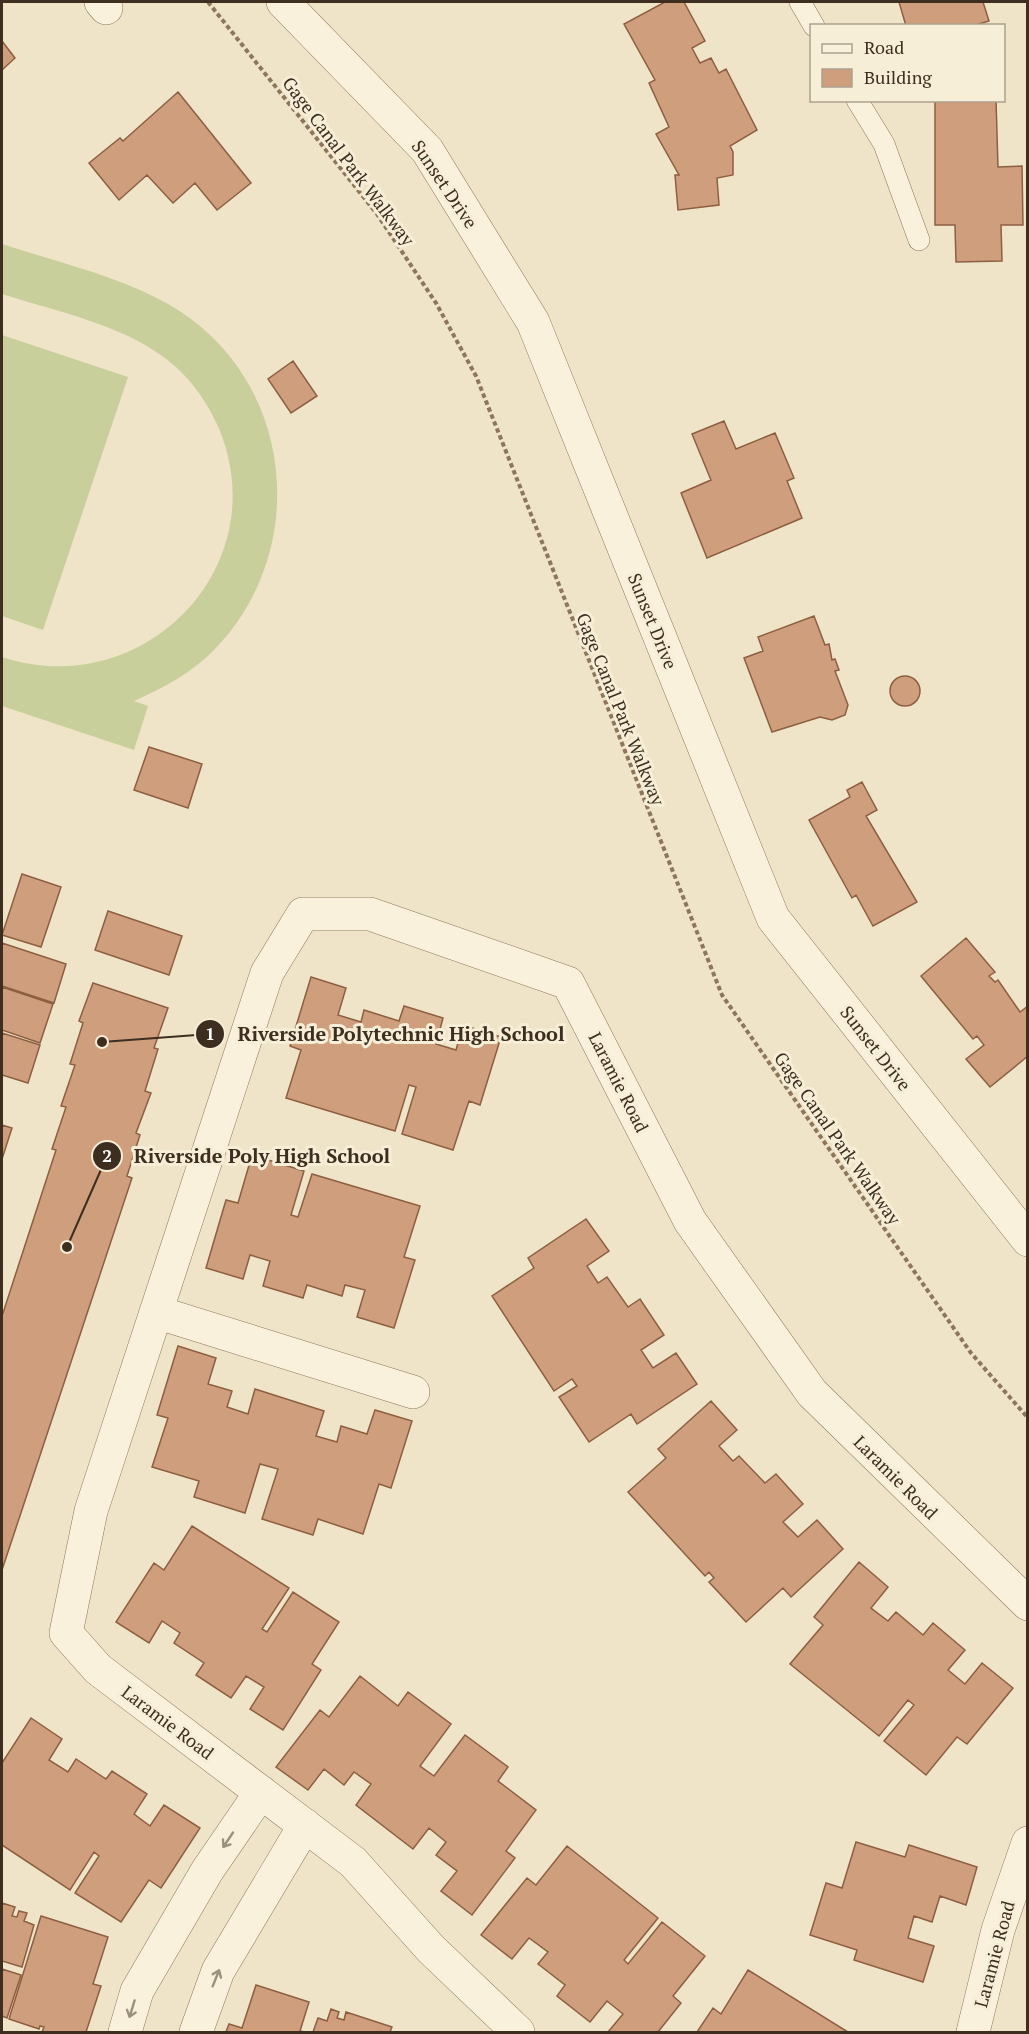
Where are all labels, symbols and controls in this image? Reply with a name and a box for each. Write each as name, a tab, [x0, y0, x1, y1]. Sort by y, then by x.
legend	[810, 24, 1005, 102]
text: Road	[864, 35, 904, 59]
text: Building	[864, 65, 932, 89]
street label: Gage Canal Park Walkway	[278, 72, 421, 251]
street label: Sunset Drive	[407, 135, 483, 233]
street label: Sunset Drive	[623, 569, 683, 673]
street label: Gage Canal Park Walkway	[571, 609, 671, 810]
street label: Sunset Drive	[835, 1001, 917, 1095]
callout: Riverside Polytechnic High School	[195, 1015, 577, 1053]
text: Riverside Polytechnic High School	[237, 1020, 565, 1047]
text: 1	[205, 1021, 215, 1045]
street label: Laramie Road	[583, 1028, 655, 1136]
street label: Gage Canal Park Walkway	[769, 1047, 907, 1230]
callout: Riverside Poly High School	[92, 1137, 402, 1175]
text: Riverside Poly High School	[134, 1142, 391, 1169]
text: 2	[102, 1143, 112, 1167]
street label: Laramie Road	[849, 1430, 943, 1524]
street label: Laramie Road	[117, 1679, 219, 1765]
one-way arrow	[222, 1832, 234, 1848]
street label: Laramie Road	[968, 1898, 1020, 2010]
one-way arrow	[211, 1969, 222, 1987]
one-way arrow	[126, 1999, 137, 2018]

